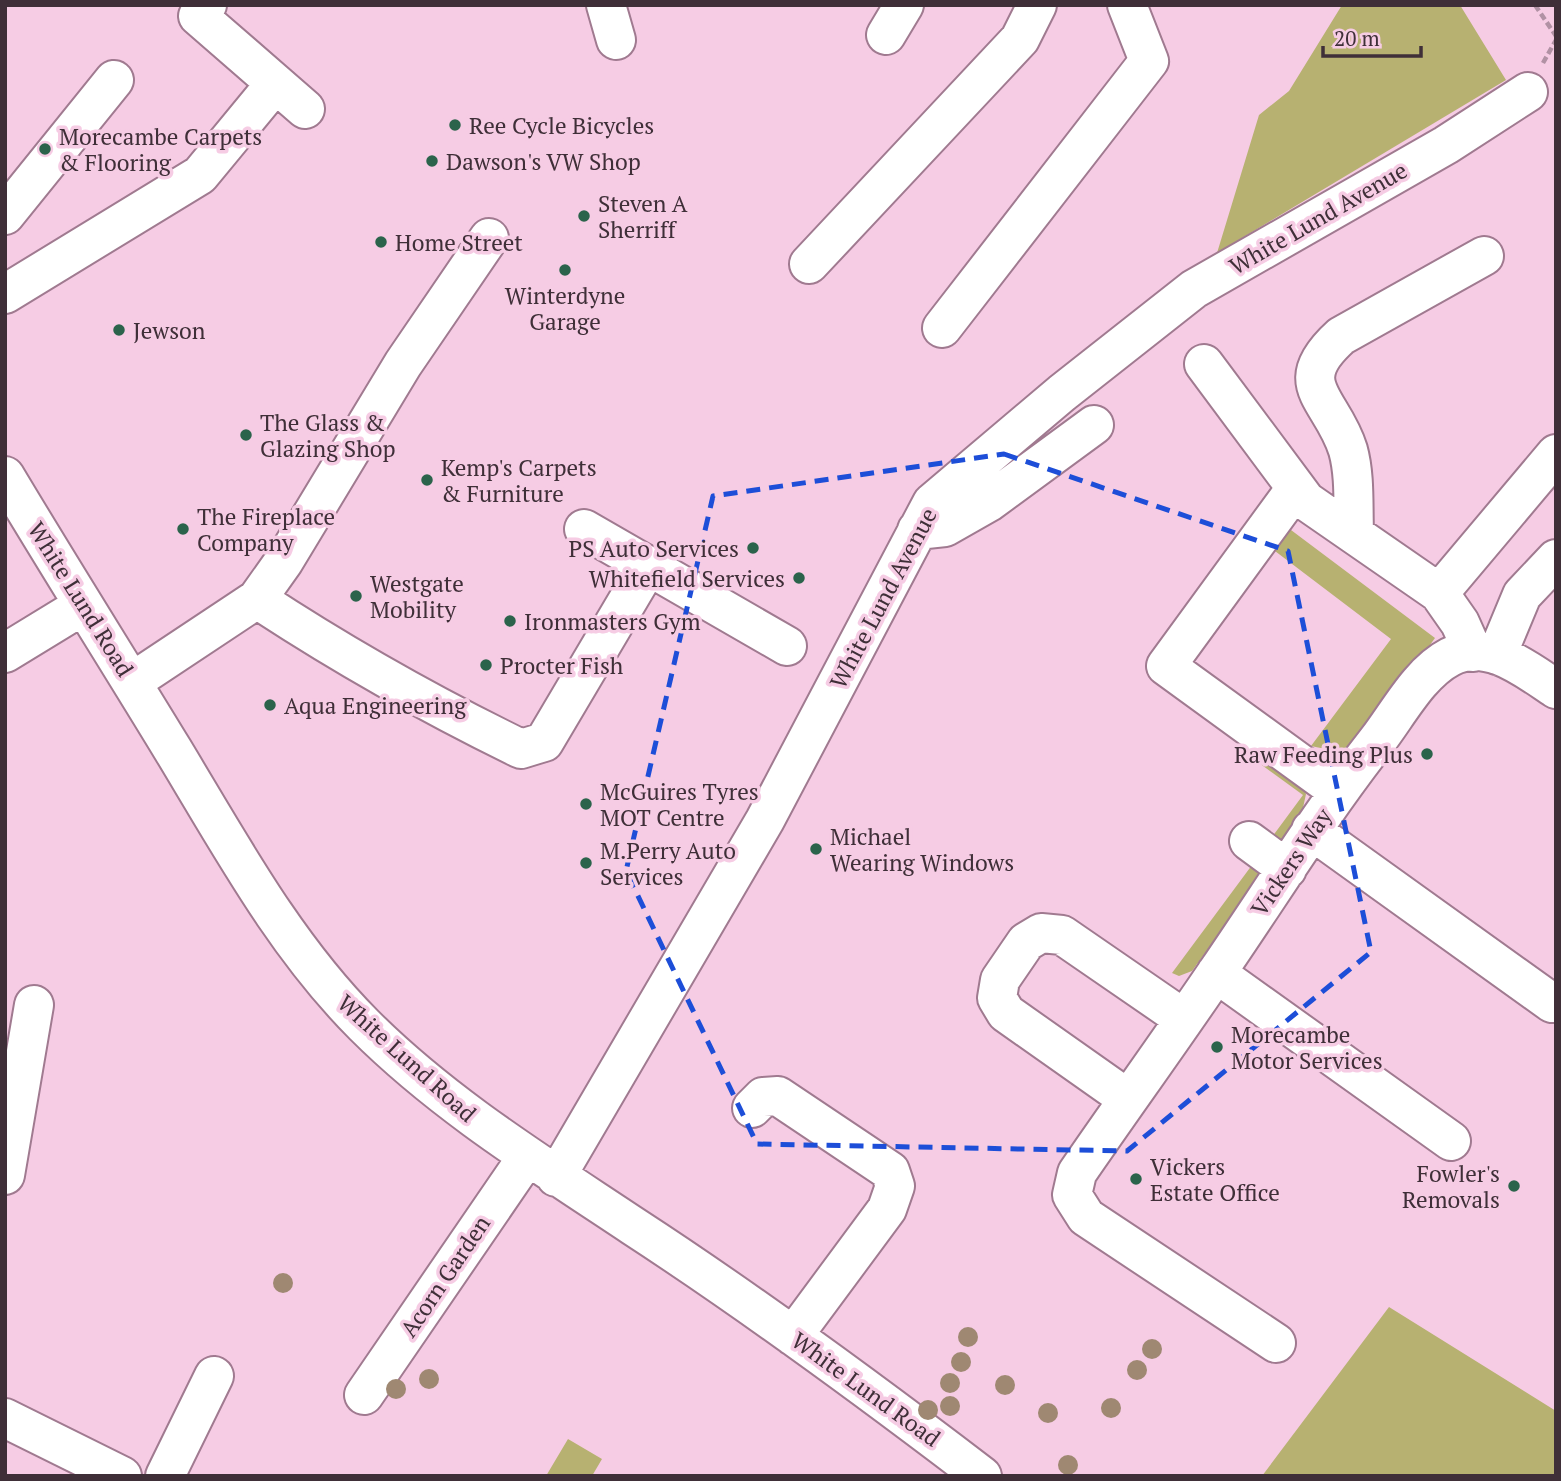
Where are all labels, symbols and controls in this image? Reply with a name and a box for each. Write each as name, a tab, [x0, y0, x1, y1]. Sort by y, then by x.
scale bar	[1323, 14, 1421, 58]
text: 20 m	[1334, 24, 1380, 52]
place label: Ree Cycle Bicycles	[469, 110, 654, 141]
marker: Ree Cycle Bicycles	[447, 117, 463, 133]
place label: Morecambe Carpets & Flooring	[59, 121, 262, 178]
marker: Morecambe Carpets & Flooring	[37, 141, 53, 157]
place label: Dawson's VW Shop	[446, 146, 641, 177]
marker: Dawson's VW Shop	[424, 153, 440, 169]
street label: White Lund Avenue	[1224, 154, 1412, 282]
place label: Steven A Sherriff	[598, 188, 688, 245]
marker: Steven A Sherriff	[576, 208, 592, 224]
place label: Home Street	[395, 227, 523, 258]
marker: Home Street	[373, 234, 389, 250]
marker: Winterdyne Garage	[557, 262, 573, 278]
place label: Winterdyne Garage	[505, 280, 625, 337]
place label: Jewson	[133, 315, 206, 346]
marker: Jewson	[111, 322, 127, 338]
place label: The Glass & Glazing Shop	[260, 407, 395, 464]
marker: The Glass & Glazing Shop	[238, 427, 254, 443]
place label: Kemp's Carpets & Furniture	[441, 452, 597, 509]
marker: Kemp's Carpets & Furniture	[419, 472, 435, 488]
place label: The Fireplace Company	[197, 501, 335, 558]
street label: White Lund Avenue	[822, 502, 944, 694]
street label: White Lund Road	[21, 516, 141, 682]
marker: The Fireplace Company	[175, 521, 191, 537]
place label: PS Auto Services	[569, 533, 739, 564]
marker: PS Auto Services	[745, 540, 761, 556]
place label: Whitefield Services	[589, 563, 785, 594]
place label: Westgate Mobility	[370, 568, 464, 625]
marker: Whitefield Services	[791, 570, 807, 586]
marker: Westgate Mobility	[348, 588, 364, 604]
place label: Ironmasters Gym	[524, 606, 701, 637]
marker: Ironmasters Gym	[502, 613, 518, 629]
place label: Procter Fish	[500, 650, 624, 681]
marker: Procter Fish	[478, 657, 494, 673]
place label: Aqua Engineering	[284, 690, 467, 721]
marker: Aqua Engineering	[262, 697, 278, 713]
place label: Raw Feeding Plus	[1234, 739, 1413, 770]
marker: Raw Feeding Plus	[1419, 746, 1435, 762]
place label: McGuires Tyres MOT Centre	[600, 776, 759, 833]
marker: McGuires Tyres MOT Centre	[578, 796, 594, 812]
street label: Vickers Way	[1243, 802, 1339, 922]
place label: Michael Wearing Windows	[830, 821, 1014, 878]
place label: M.Perry Auto Services	[600, 835, 736, 892]
marker: Michael Wearing Windows	[808, 841, 824, 857]
marker: M.Perry Auto Services	[578, 855, 594, 871]
street label: White Lund Road	[331, 987, 483, 1129]
place label: Morecambe Motor Services	[1231, 1019, 1383, 1076]
marker: Morecambe Motor Services	[1209, 1039, 1225, 1055]
place label: Vickers Estate Office	[1150, 1151, 1280, 1208]
place label: Fowler's Removals	[1402, 1158, 1500, 1215]
marker: Vickers Estate Office	[1128, 1171, 1144, 1187]
marker: Fowler's Removals	[1506, 1178, 1522, 1194]
street label: Acorn Garden	[393, 1209, 497, 1343]
street label: White Lund Road	[785, 1325, 947, 1454]

